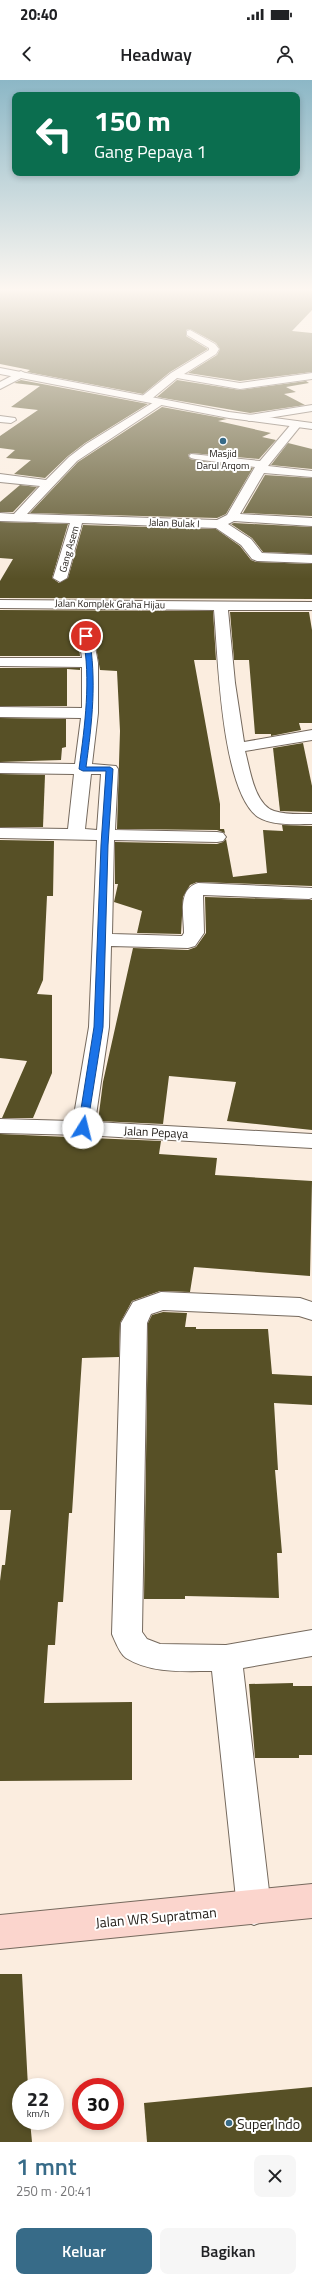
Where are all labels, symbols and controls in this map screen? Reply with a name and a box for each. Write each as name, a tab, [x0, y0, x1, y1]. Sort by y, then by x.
text: 20:40	[20, 3, 57, 26]
text: Headway	[120, 41, 192, 68]
icon: back	[16, 43, 38, 65]
icon: person	[274, 43, 296, 65]
text: 150 m	[94, 99, 171, 142]
icon: left	[28, 108, 80, 160]
text: Gang Pepaya 1	[94, 138, 207, 165]
marker: Masjid Darul Arqom	[218, 436, 228, 446]
place label: Masjid Darul Arqom	[197, 446, 249, 473]
street label: Jalan Bulak I	[148, 515, 200, 531]
street label: Gang Asem	[55, 524, 83, 574]
street label: Jalan Komplek Graha Hijau	[55, 596, 165, 612]
pin	[69, 619, 103, 653]
icon: arrive	[75, 625, 97, 647]
position arrow	[62, 1107, 104, 1149]
street label: Jalan Pepaya	[123, 1121, 189, 1143]
street label: Jalan WR Supratman	[95, 1901, 217, 1933]
speed limit sign: 30	[72, 2078, 124, 2130]
text: 22	[27, 2083, 49, 2114]
text: km/h	[27, 2106, 49, 2121]
place label: Super Indo	[237, 2113, 300, 2134]
marker: Super Indo	[224, 2118, 234, 2128]
text: 1 mnt	[16, 2148, 77, 2184]
button: close	[254, 2155, 296, 2197]
text: 250 m · 20:41	[16, 2181, 92, 2201]
button: Keluar	[16, 2228, 152, 2274]
button: Bagikan	[160, 2228, 296, 2274]

